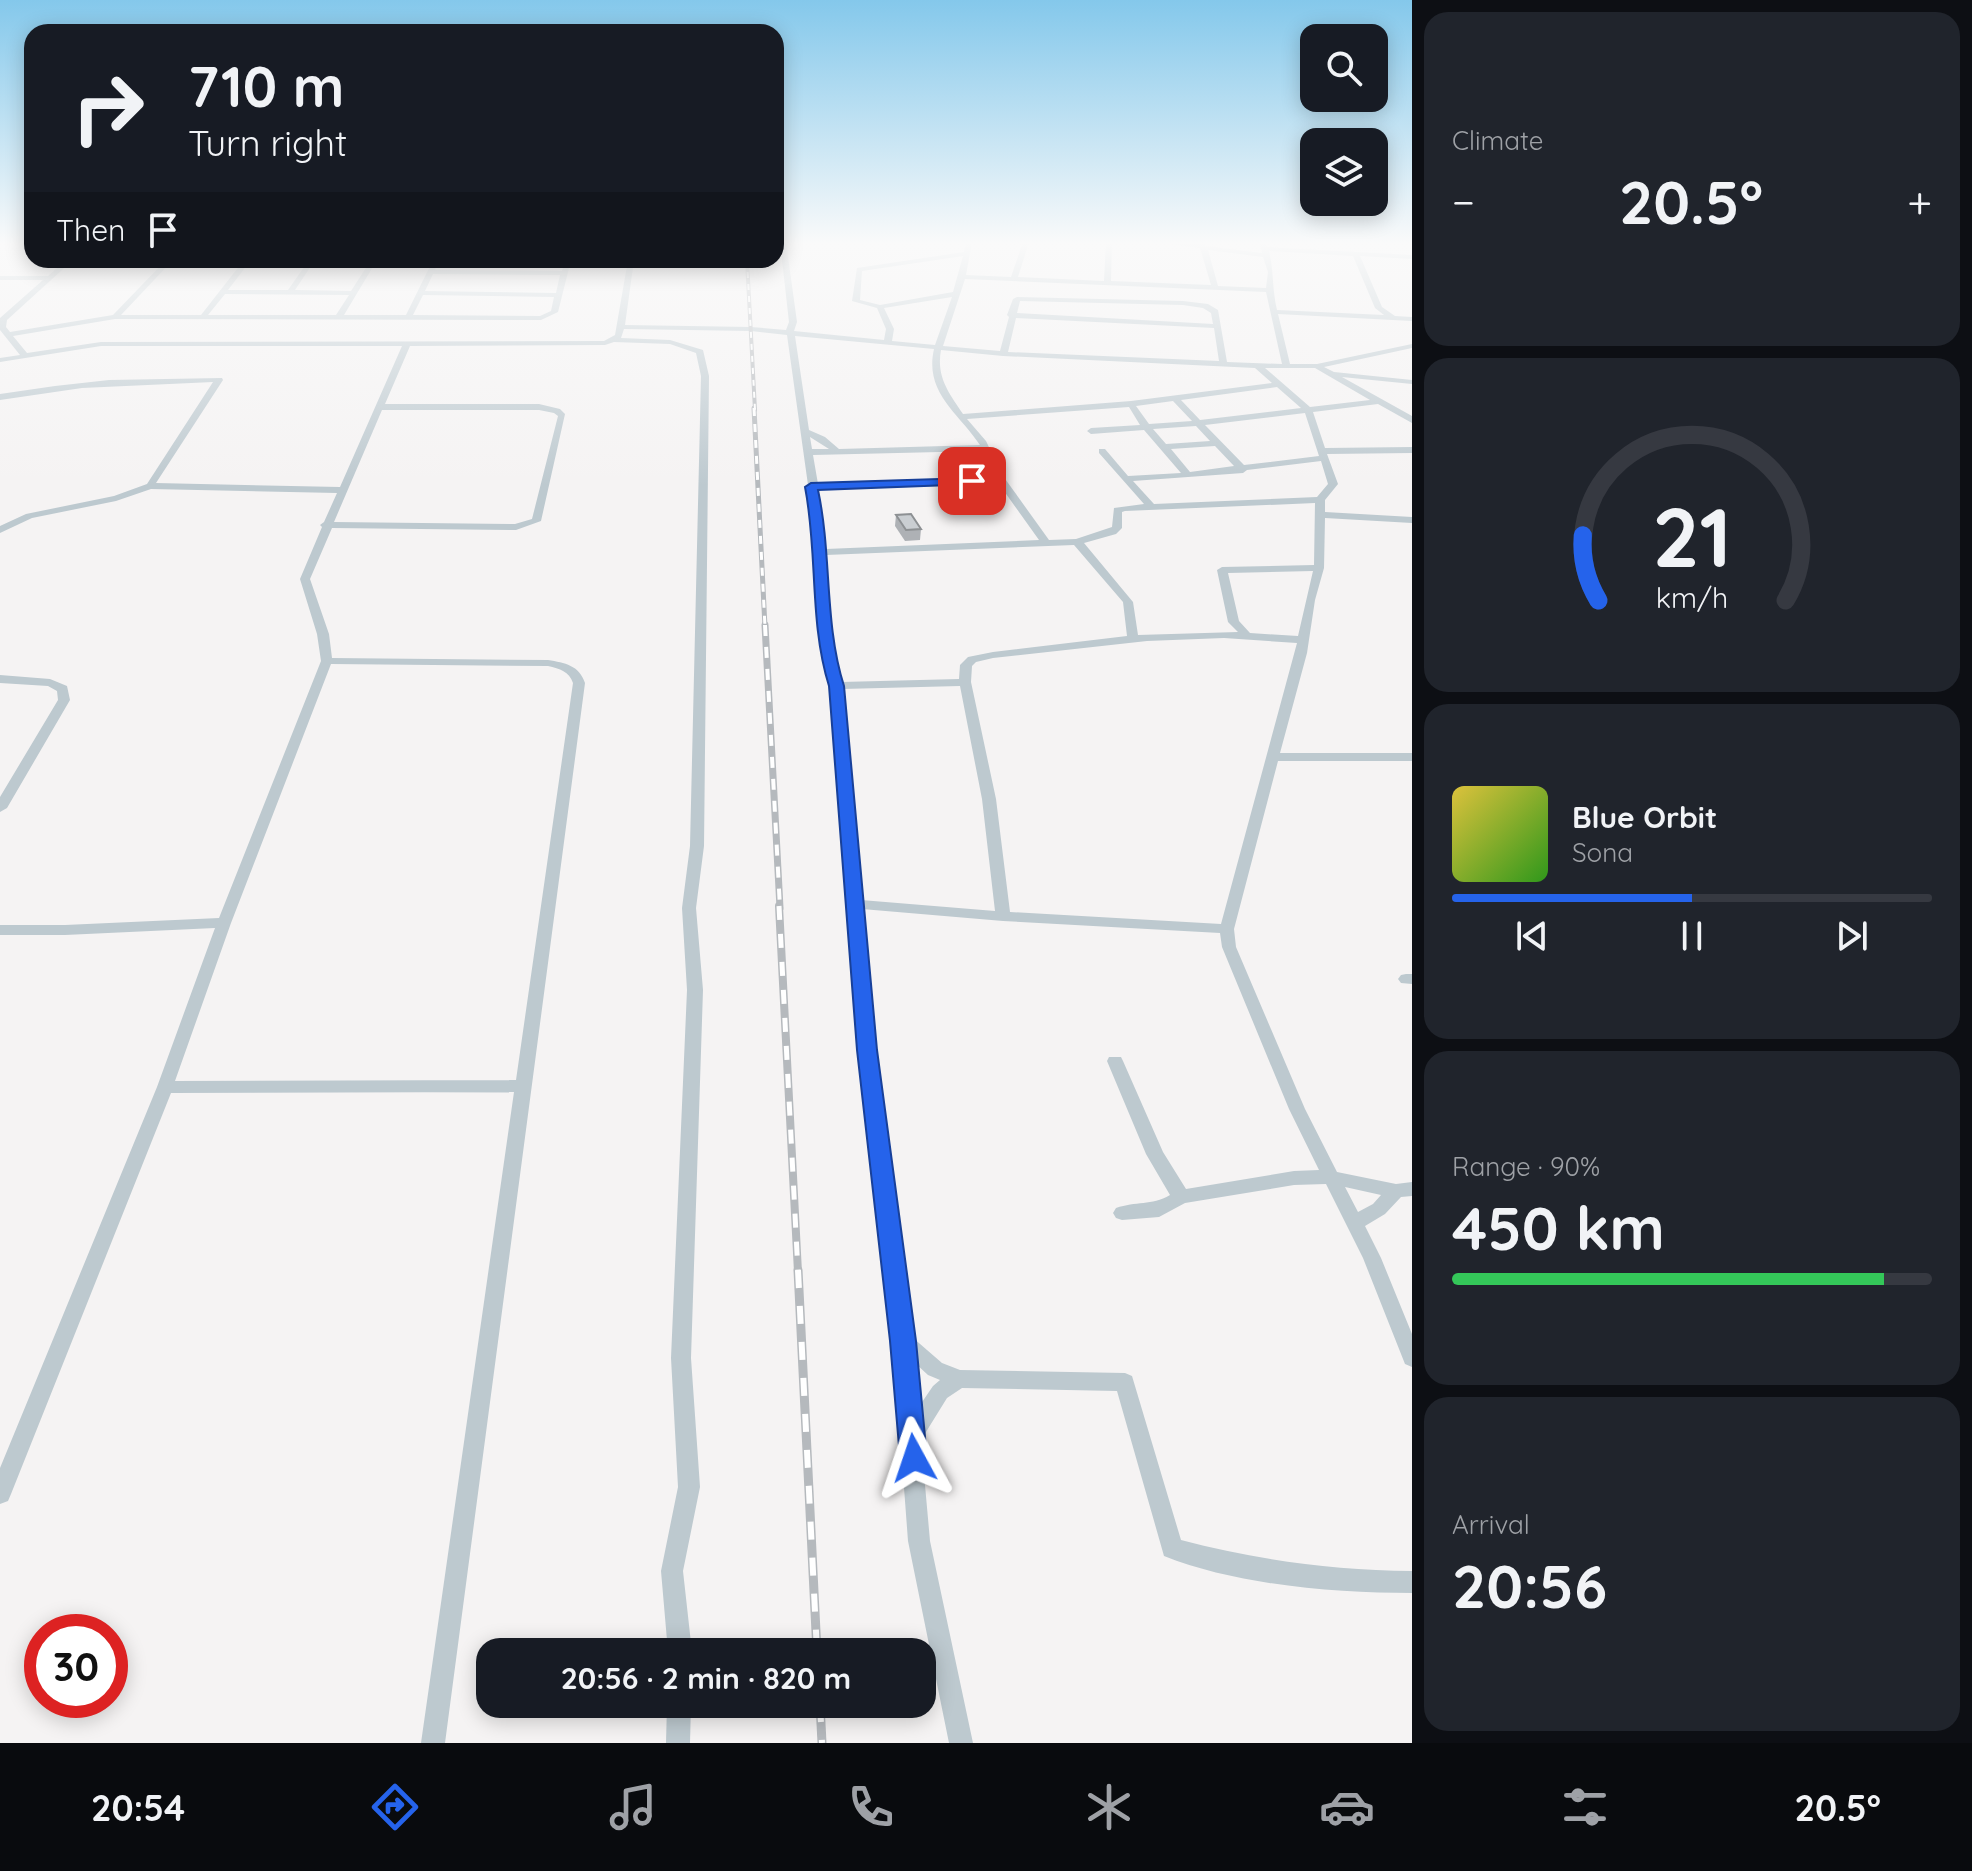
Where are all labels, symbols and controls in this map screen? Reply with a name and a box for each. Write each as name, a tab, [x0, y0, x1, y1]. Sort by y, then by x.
map controls	[1300, 24, 1388, 216]
button: search	[1300, 24, 1388, 112]
text: 710 m	[188, 51, 344, 121]
icon: right	[56, 56, 160, 160]
text: Turn right	[188, 120, 347, 165]
text: Climate	[1452, 124, 1543, 157]
button: layers	[1300, 128, 1388, 216]
text: 20.5°	[1619, 164, 1763, 239]
text: −	[1452, 174, 1475, 229]
text: +	[1907, 174, 1932, 229]
icon: arrive	[141, 208, 185, 252]
text: Then	[56, 211, 125, 249]
pin	[938, 447, 1006, 515]
icon: arrive	[950, 459, 994, 503]
text: 21	[1652, 484, 1732, 588]
text: km/h	[1656, 579, 1728, 615]
text: Blue Orbit	[1572, 798, 1717, 836]
text: Sona	[1572, 836, 1633, 869]
icon: previous	[1510, 914, 1554, 958]
icon: pause	[1670, 914, 1714, 958]
icon: next	[1830, 914, 1874, 958]
text: Range · 90%	[1452, 1150, 1600, 1183]
text: 450 km	[1452, 1190, 1665, 1265]
position arrow	[872, 1416, 956, 1500]
text: Arrival	[1452, 1508, 1530, 1541]
text: 20:56	[1452, 1548, 1607, 1623]
speed limit sign: 30	[24, 1614, 128, 1718]
text: 20:56 · 2 min · 820 m	[561, 1659, 851, 1697]
icon: directions	[367, 1779, 423, 1835]
icon: music	[605, 1779, 661, 1835]
icon: phone	[843, 1779, 899, 1835]
icon: climate	[1081, 1779, 1137, 1835]
icon: car	[1319, 1779, 1375, 1835]
icon: filters	[1557, 1779, 1613, 1835]
text: 20:54	[91, 1785, 185, 1830]
text: 20.5°	[1795, 1785, 1881, 1830]

